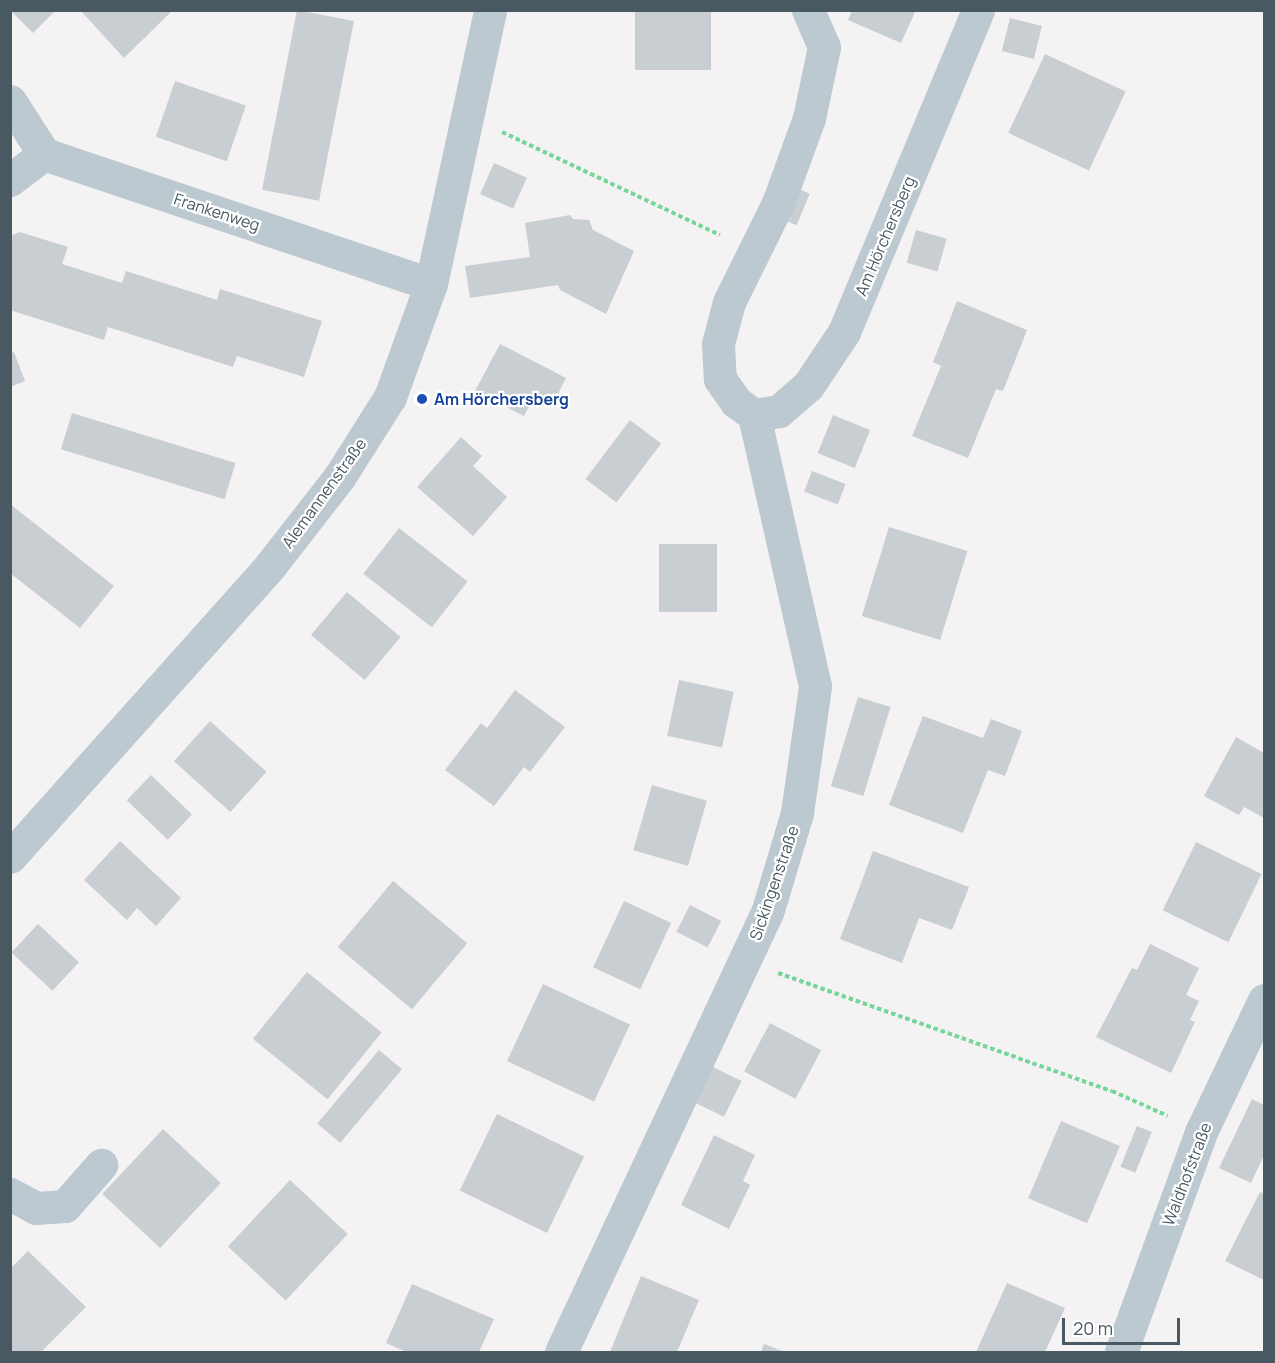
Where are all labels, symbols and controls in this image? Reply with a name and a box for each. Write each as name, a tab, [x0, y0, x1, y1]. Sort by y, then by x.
street label: Am Hörchersberg	[851, 173, 919, 299]
street label: Frankenweg	[172, 189, 262, 235]
place label: Am Hörchersberg	[434, 389, 569, 409]
marker: Am Hörchersberg	[415, 392, 429, 406]
street label: Alemannenstraße	[278, 434, 370, 552]
street label: Sickingenstraße	[745, 823, 803, 943]
street label: Waldhofstraße	[1158, 1120, 1216, 1228]
scale bar	[1065, 1306, 1184, 1344]
text: 20 m	[1073, 1316, 1113, 1340]

